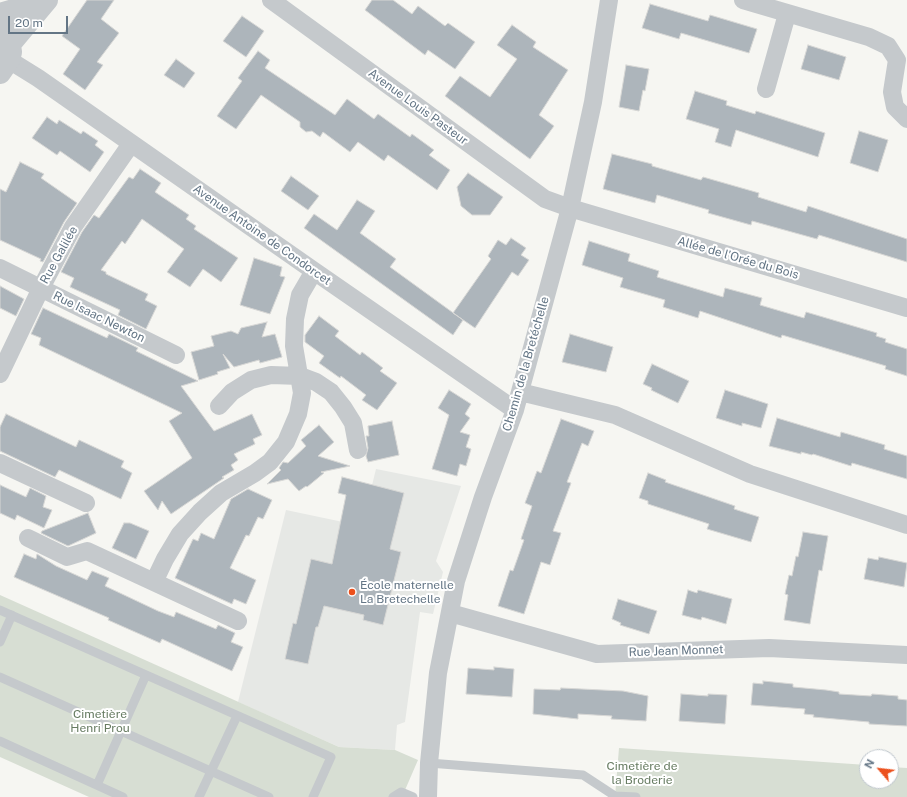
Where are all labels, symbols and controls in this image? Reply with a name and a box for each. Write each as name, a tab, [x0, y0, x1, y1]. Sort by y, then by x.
scale bar	[10, 8, 70, 34]
text: 20 m	[15, 16, 43, 30]
street label: Avenue Louis Pasteur	[365, 66, 471, 148]
street label: Avenue Antoine de Condorcet	[190, 182, 334, 288]
street label: Rue Galilée	[37, 224, 81, 286]
street label: Allée de l'Orée du Bois	[676, 234, 800, 282]
street label: Rue Isaac Newton	[51, 289, 147, 345]
street label: Chemin de la Bretéchelle	[500, 295, 552, 433]
place label: École maternelle La Bretechelle	[360, 578, 454, 606]
marker: École maternelle La Bretechelle	[347, 587, 357, 597]
street label: Rue Jean Monnet	[628, 642, 724, 660]
park label: Cimetière Henri Prou	[70, 707, 130, 735]
north arrow	[859, 749, 899, 789]
text: N	[862, 757, 877, 770]
park label: Cimetière de la Broderie	[607, 759, 677, 787]

